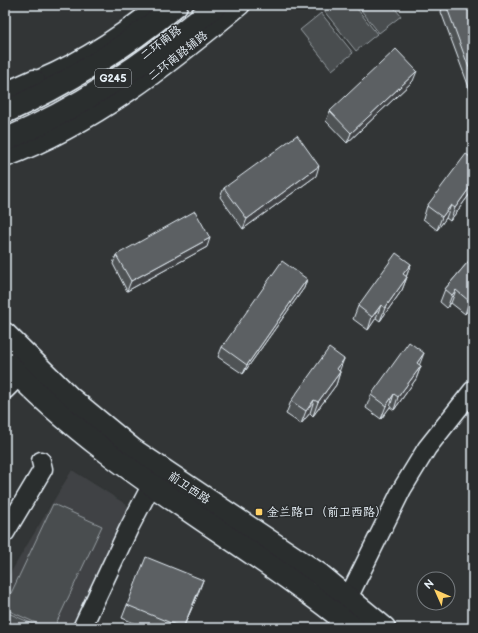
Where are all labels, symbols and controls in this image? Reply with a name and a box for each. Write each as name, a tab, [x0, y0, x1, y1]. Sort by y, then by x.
street label: 二环南路	[137, 23, 185, 63]
street label: 二环南路辅路	[145, 28, 211, 84]
road number: G245	[95, 69, 131, 87]
street label: 前卫西路	[165, 468, 213, 508]
place label: 金兰路口（前卫西路）	[267, 505, 387, 520]
marker: 金兰路口（前卫西路）	[254, 507, 264, 517]
north arrow	[416, 571, 456, 611]
text: N	[422, 577, 437, 592]

